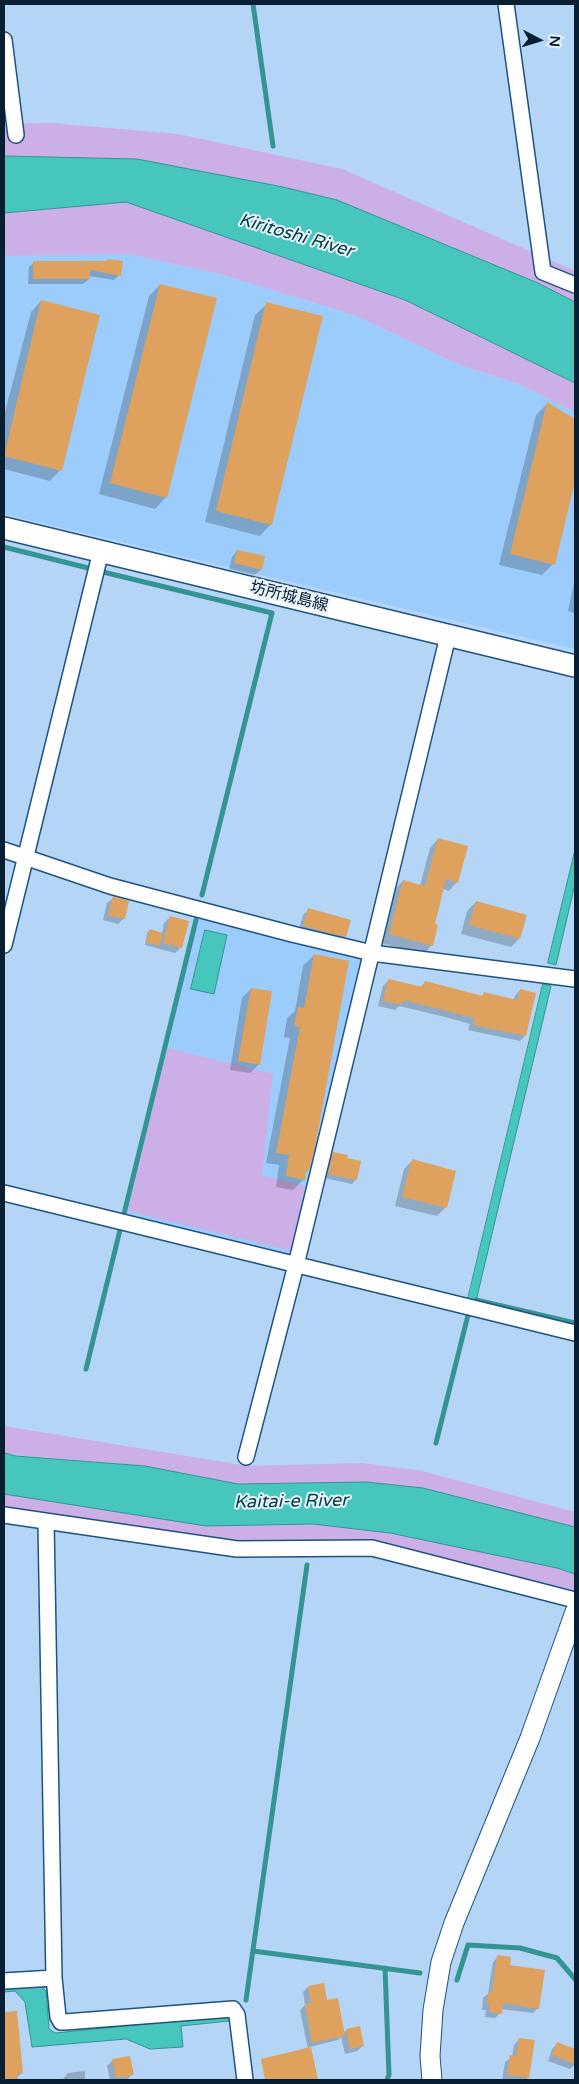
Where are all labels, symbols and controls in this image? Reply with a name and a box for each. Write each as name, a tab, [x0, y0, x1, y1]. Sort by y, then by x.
north arrow	[514, 15, 564, 65]
text: N	[545, 35, 563, 48]
water label: Kiritoshi River	[236, 209, 356, 263]
street label: 坊所城島線	[248, 578, 330, 616]
water label: Kaitai-e River	[234, 1490, 348, 1514]

